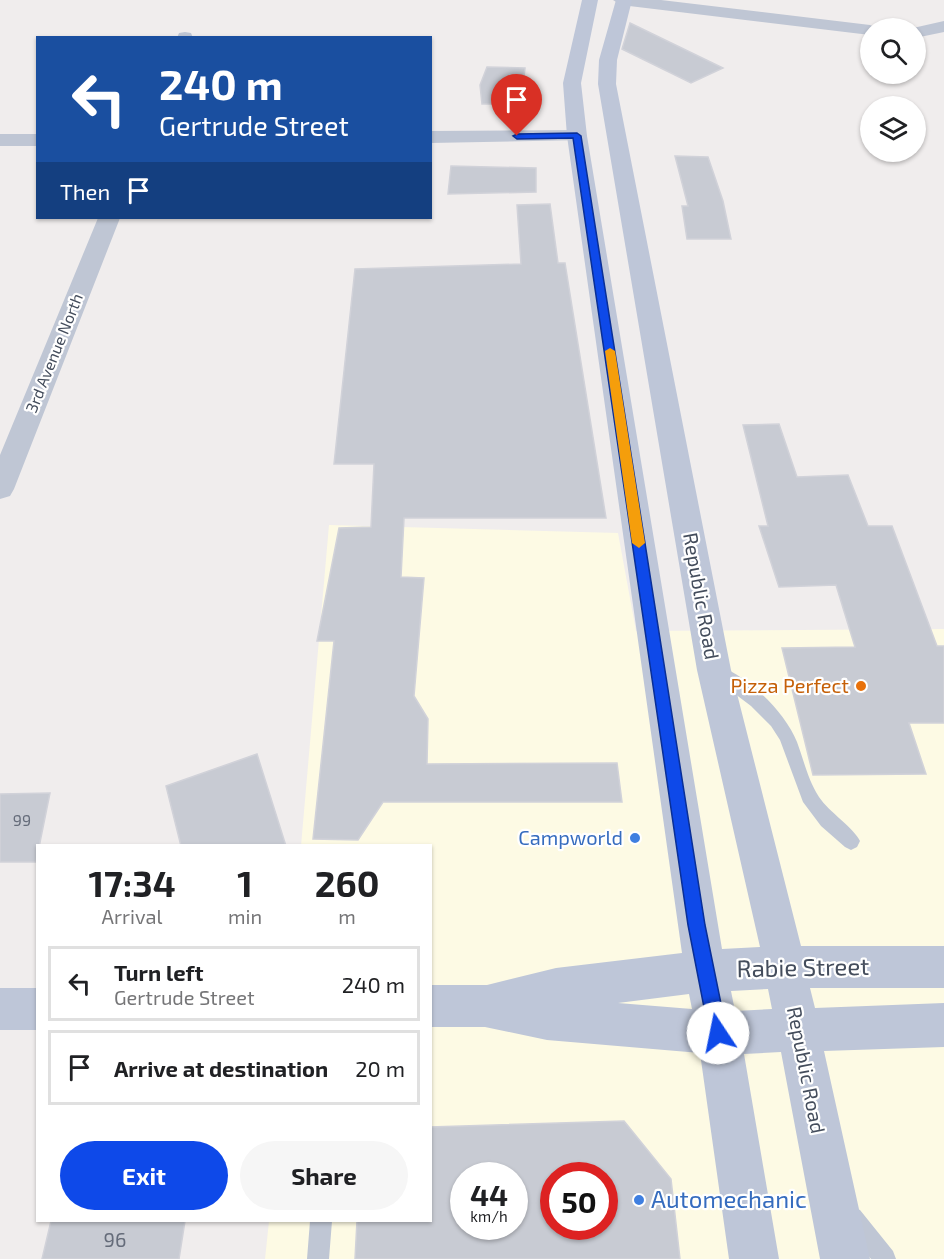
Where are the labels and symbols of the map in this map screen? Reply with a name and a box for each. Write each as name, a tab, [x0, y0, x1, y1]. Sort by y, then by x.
pin	[491, 74, 542, 136]
street label: 3rd Avenue North	[21, 290, 86, 415]
street label: Republic Road	[679, 530, 725, 661]
place label: Pizza Perfect	[730, 673, 849, 697]
marker: Pizza Perfect	[854, 679, 868, 693]
house number: 99	[13, 810, 31, 829]
place label: Campworld	[518, 825, 623, 849]
marker: Campworld	[628, 831, 642, 845]
street label: Rabie Street	[736, 951, 870, 982]
position arrow	[686, 1001, 750, 1065]
street label: Republic Road	[783, 1004, 831, 1135]
speed limit sign: 50	[540, 1162, 618, 1240]
place label: Automechanic	[651, 1184, 807, 1213]
marker: Automechanic	[632, 1193, 646, 1207]
house number: 96	[104, 1227, 126, 1251]

